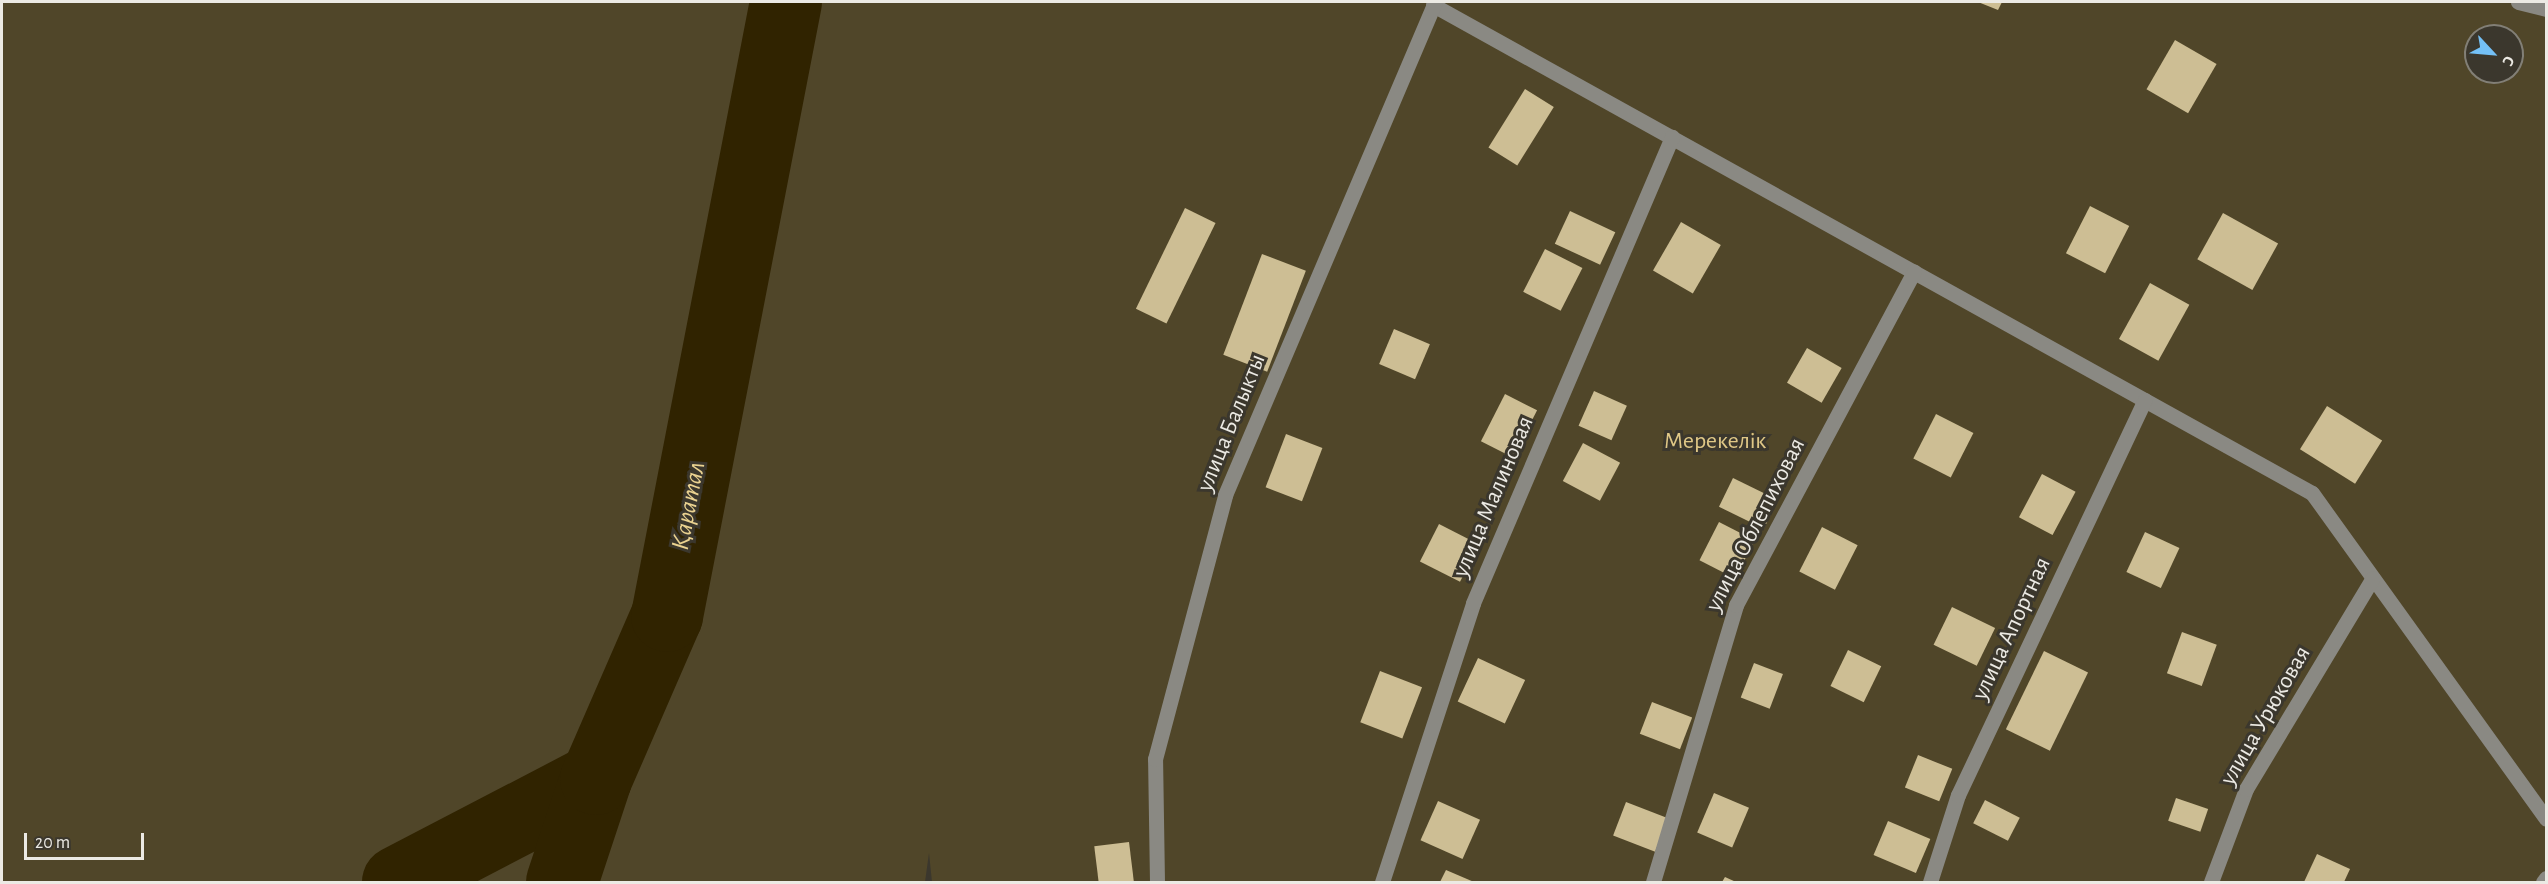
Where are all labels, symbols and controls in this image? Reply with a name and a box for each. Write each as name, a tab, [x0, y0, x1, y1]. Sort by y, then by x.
north arrow	[2464, 24, 2524, 84]
text: С	[2499, 54, 2518, 68]
street label: улица Балыкты	[1191, 350, 1273, 496]
street label: улица Малиновая	[1447, 412, 1541, 582]
park label: Мерекелік	[1664, 428, 1766, 456]
street label: улица Облепиховая	[1700, 433, 1812, 617]
water label: Қаратал	[665, 459, 713, 553]
street label: улица Апортная	[1966, 553, 2058, 705]
street label: улица Урюковая	[2214, 641, 2318, 791]
scale bar	[27, 821, 147, 859]
text: 20 m	[35, 834, 70, 852]

